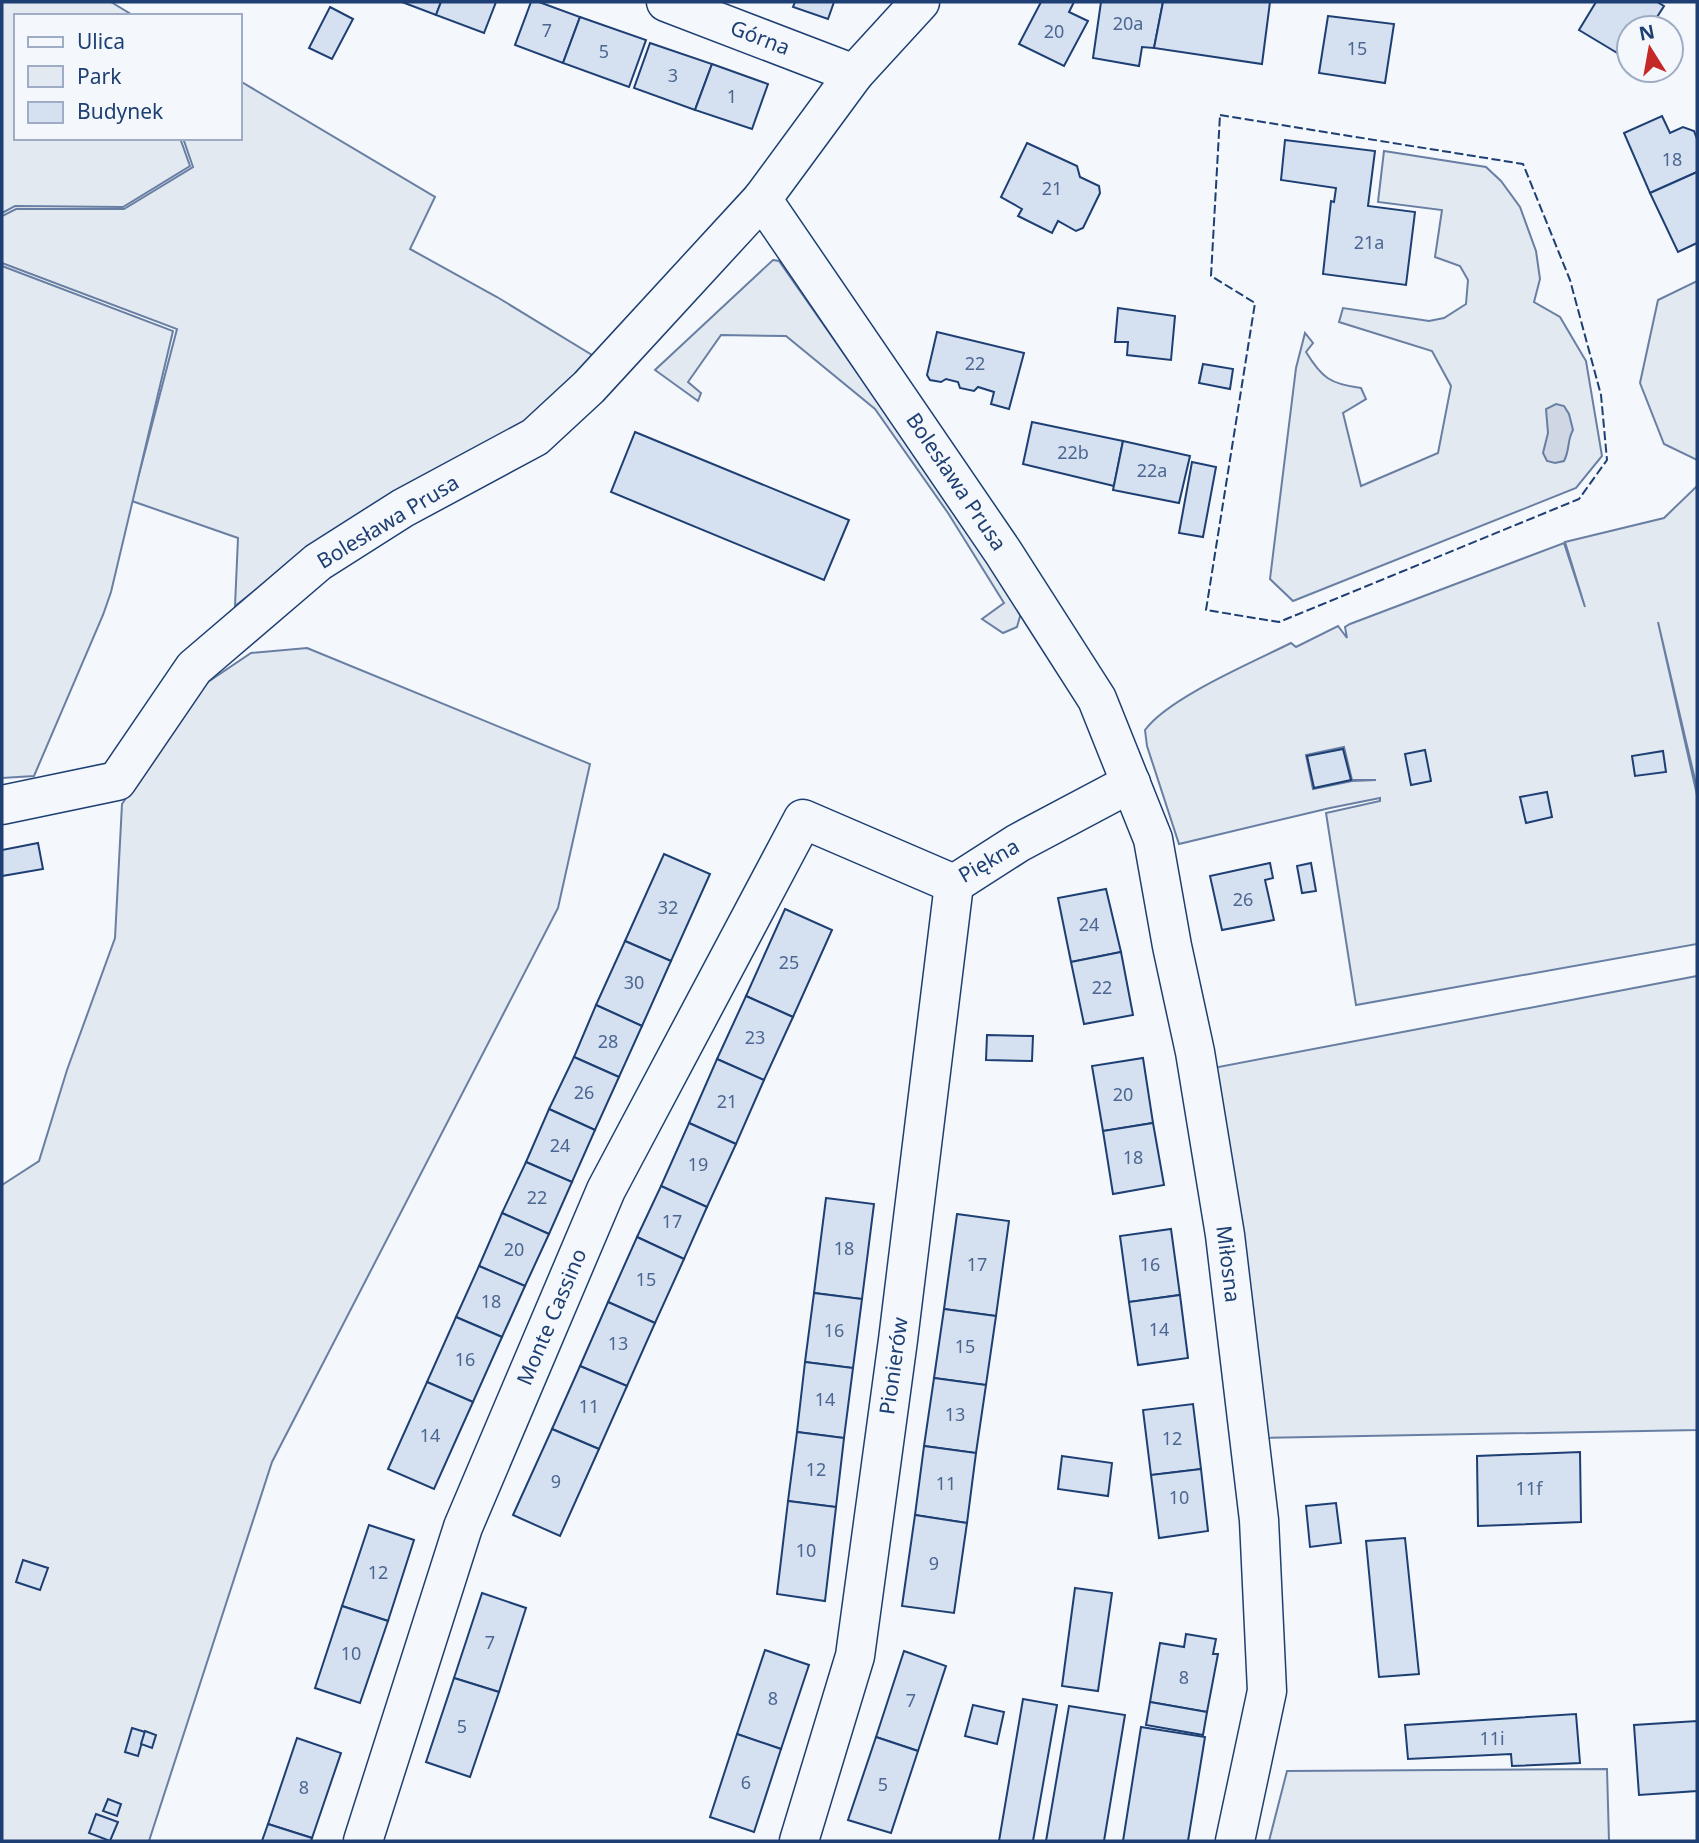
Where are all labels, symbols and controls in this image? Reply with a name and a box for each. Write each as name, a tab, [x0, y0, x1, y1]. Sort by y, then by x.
house number: 20a	[1113, 11, 1143, 35]
street label: Górna	[727, 13, 794, 61]
legend	[14, 14, 242, 140]
north arrow	[1615, 14, 1685, 84]
house number: 7	[542, 18, 552, 42]
text: N	[1637, 18, 1657, 47]
house number: 20	[1044, 19, 1064, 43]
text: Ulica	[77, 27, 125, 55]
house number: 15	[1347, 36, 1367, 60]
house number: 5	[599, 39, 609, 63]
text: Park	[77, 62, 122, 90]
house number: 3	[668, 63, 678, 87]
house number: 1	[727, 84, 737, 108]
text: Budynek	[77, 97, 164, 125]
house number: 18	[1662, 147, 1682, 171]
house number: 21	[1042, 176, 1062, 200]
house number: 21a	[1354, 230, 1384, 254]
house number: 22	[965, 351, 985, 375]
street label: Bolesława Prusa	[900, 407, 1013, 556]
house number: 22b	[1057, 440, 1089, 464]
house number: 22a	[1137, 458, 1167, 482]
street label: Bolesława Prusa	[311, 468, 464, 575]
street label: Piękna	[953, 832, 1024, 889]
house number: 26	[1233, 887, 1253, 911]
house number: 32	[658, 895, 678, 919]
house number: 24	[1079, 912, 1099, 936]
house number: 25	[779, 950, 799, 974]
house number: 30	[624, 970, 644, 994]
house number: 22	[1092, 975, 1112, 999]
house number: 23	[745, 1025, 765, 1049]
house number: 28	[598, 1029, 618, 1053]
house number: 26	[574, 1080, 594, 1104]
house number: 20	[1113, 1082, 1133, 1106]
house number: 21	[717, 1089, 737, 1113]
house number: 24	[550, 1133, 570, 1157]
house number: 18	[1123, 1145, 1143, 1169]
house number: 19	[688, 1152, 708, 1176]
house number: 22	[527, 1185, 547, 1209]
house number: 17	[662, 1209, 682, 1233]
street label: Miłosna	[1210, 1224, 1248, 1304]
house number: 18	[834, 1236, 854, 1260]
house number: 20	[504, 1237, 524, 1261]
street label: Monte Cassino	[510, 1244, 592, 1389]
house number: 17	[967, 1252, 987, 1276]
house number: 16	[1140, 1252, 1160, 1276]
house number: 15	[636, 1267, 656, 1291]
house number: 18	[481, 1289, 501, 1313]
street label: Pionierów	[872, 1315, 914, 1416]
house number: 14	[1149, 1317, 1169, 1341]
house number: 16	[824, 1318, 844, 1342]
house number: 13	[608, 1331, 628, 1355]
house number: 15	[955, 1334, 975, 1358]
house number: 16	[455, 1347, 475, 1371]
house number: 14	[815, 1387, 835, 1411]
house number: 11	[579, 1394, 599, 1418]
house number: 13	[945, 1402, 965, 1426]
house number: 14	[420, 1423, 440, 1447]
house number: 12	[1162, 1426, 1182, 1450]
house number: 12	[806, 1457, 826, 1481]
house number: 9	[551, 1469, 561, 1493]
house number: 11	[936, 1471, 956, 1495]
house number: 11f	[1516, 1476, 1543, 1500]
house number: 10	[1169, 1485, 1189, 1509]
house number: 10	[796, 1538, 816, 1562]
house number: 9	[929, 1551, 939, 1575]
house number: 12	[368, 1560, 388, 1584]
house number: 7	[485, 1630, 495, 1654]
house number: 10	[341, 1641, 361, 1665]
house number: 8	[1179, 1665, 1189, 1689]
house number: 8	[768, 1686, 778, 1710]
house number: 7	[906, 1688, 916, 1712]
house number: 5	[457, 1714, 467, 1738]
house number: 11i	[1479, 1726, 1505, 1750]
house number: 6	[741, 1770, 751, 1794]
house number: 5	[878, 1772, 888, 1796]
house number: 8	[299, 1775, 309, 1799]

